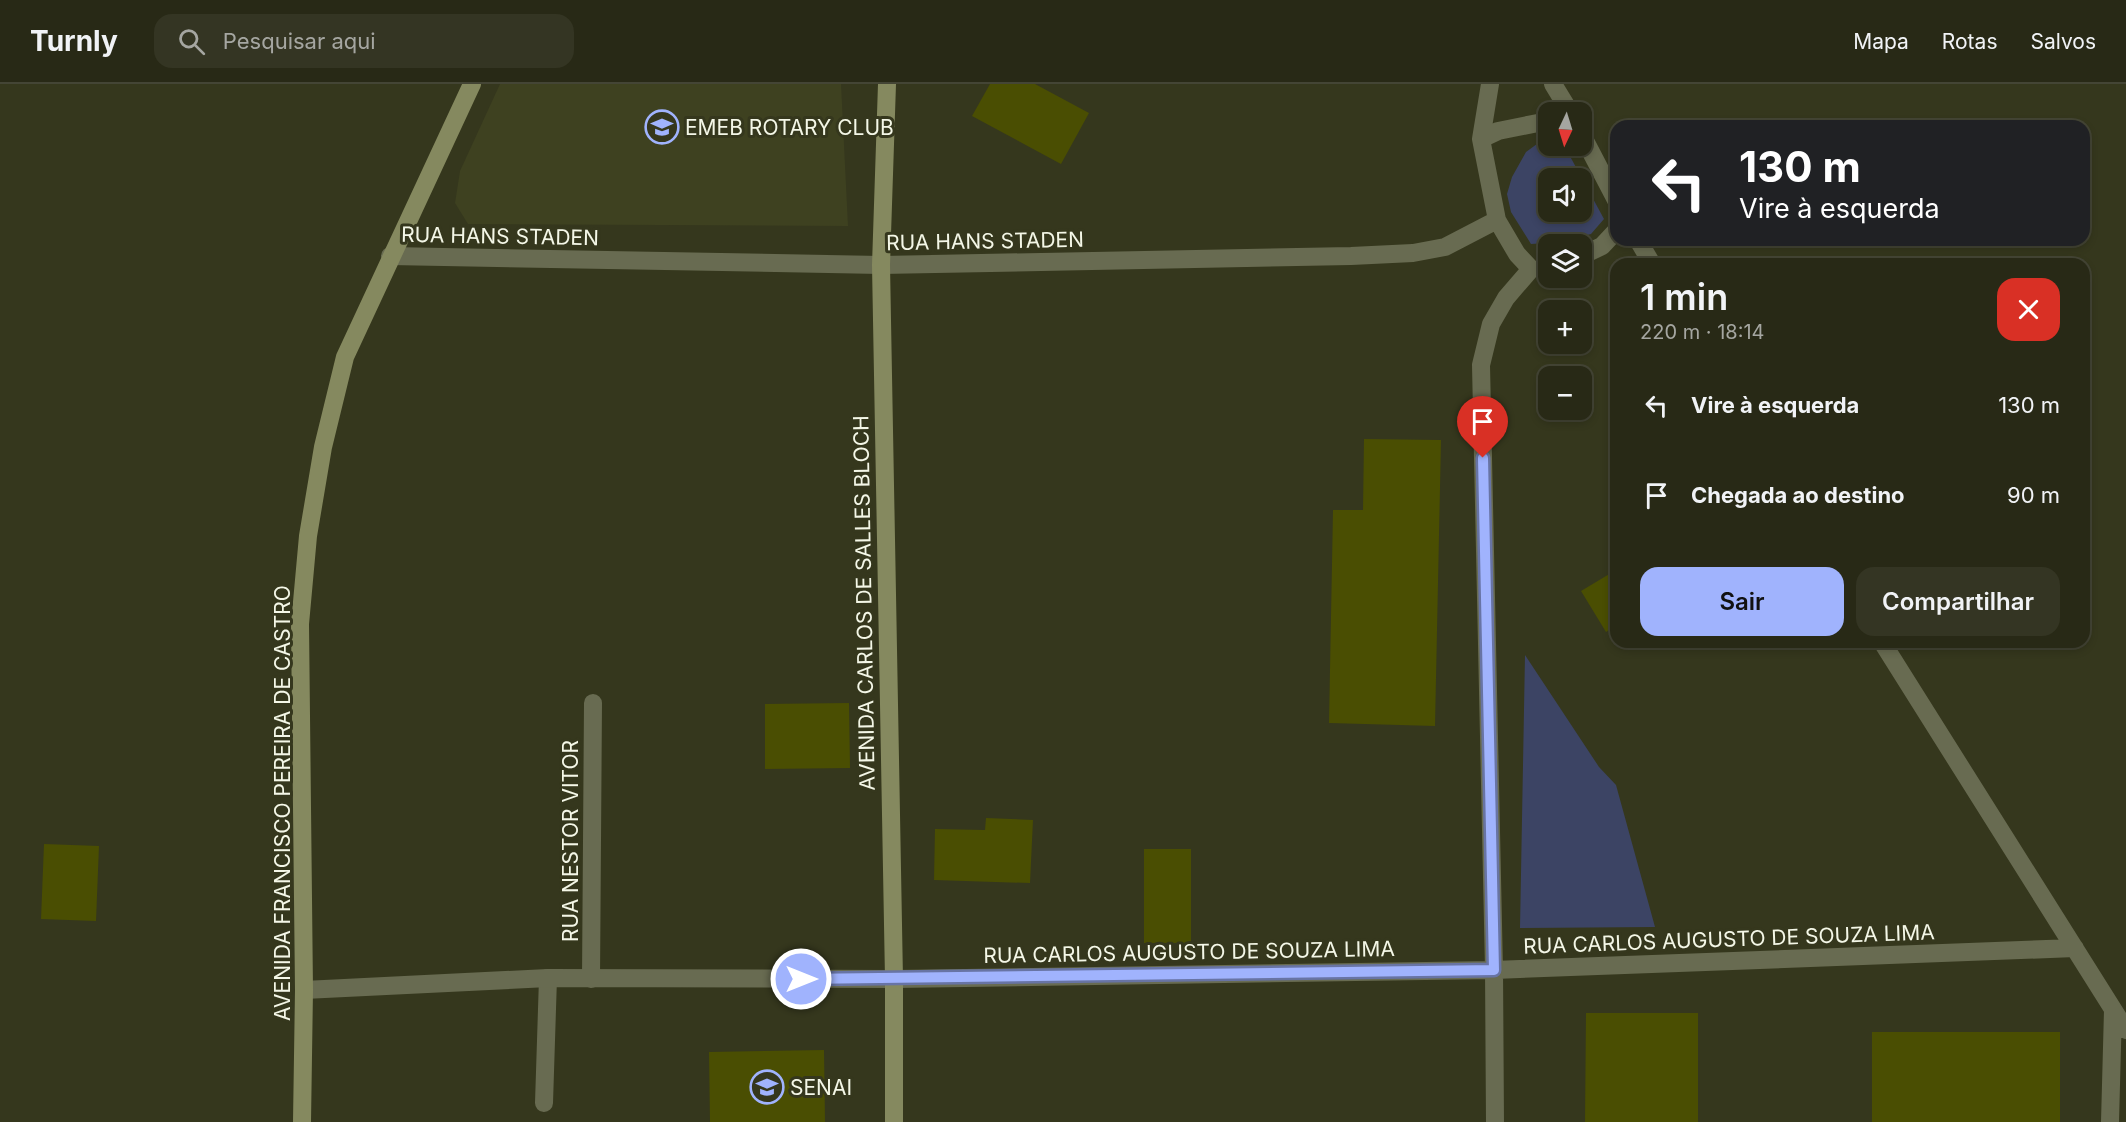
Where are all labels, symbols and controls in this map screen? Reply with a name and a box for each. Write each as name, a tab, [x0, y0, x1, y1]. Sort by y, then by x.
search box	[154, 14, 574, 68]
text: Turnly	[30, 24, 118, 58]
icon: search	[175, 25, 208, 58]
text: Pesquisar aqui	[223, 28, 376, 54]
text: Mapa	[1853, 29, 1909, 54]
text: Rotas	[1942, 29, 1997, 54]
text: Salvos	[2030, 29, 2096, 54]
north arrow	[1538, 102, 1592, 156]
map controls	[1538, 102, 1592, 420]
school or university icon: EMEB ROTARY CLUB	[644, 109, 680, 145]
place label: EMEB ROTARY CLUB	[685, 115, 894, 140]
text: 130 m	[1739, 141, 1861, 192]
icon: left	[1640, 144, 1718, 222]
button: sound	[1538, 168, 1592, 222]
text: Vire à esquerda	[1739, 192, 1940, 225]
street label: RUA HANS STADEN	[401, 222, 599, 250]
street label: RUA HANS STADEN	[886, 227, 1084, 255]
button: layers	[1538, 234, 1592, 288]
text: 1 min	[1640, 275, 1728, 319]
button: close	[1997, 278, 2060, 341]
button: +	[1538, 300, 1592, 354]
text: 220 m · 18:14	[1640, 320, 1765, 344]
button: −	[1538, 366, 1592, 420]
icon: left	[1640, 389, 1673, 422]
text: Vire à esquerda	[1691, 392, 1859, 418]
text: 130 m	[1998, 392, 2060, 418]
pin	[1457, 396, 1508, 458]
icon: arrive	[1466, 405, 1499, 438]
street label: AVENIDA CARLOS DE SALLES BLOCH	[848, 415, 880, 791]
icon: arrive	[1640, 479, 1673, 512]
text: Chegada ao destino	[1691, 482, 1905, 508]
text: 90 m	[2007, 482, 2060, 508]
button: Sair	[1640, 567, 1844, 636]
button: Compartilhar	[1856, 567, 2060, 636]
street label: AVENIDA FRANCISCO PEREIRA DE CASTRO	[270, 585, 295, 1021]
street label: RUA NESTOR VITOR	[558, 740, 583, 942]
street label: RUA CARLOS AUGUSTO DE SOUZA LIMA	[1523, 919, 1935, 959]
street label: RUA CARLOS AUGUSTO DE SOUZA LIMA	[983, 936, 1395, 968]
position arrow	[769, 947, 833, 1011]
school or university icon: SENAI	[749, 1069, 785, 1105]
place label: SENAI	[790, 1075, 852, 1100]

